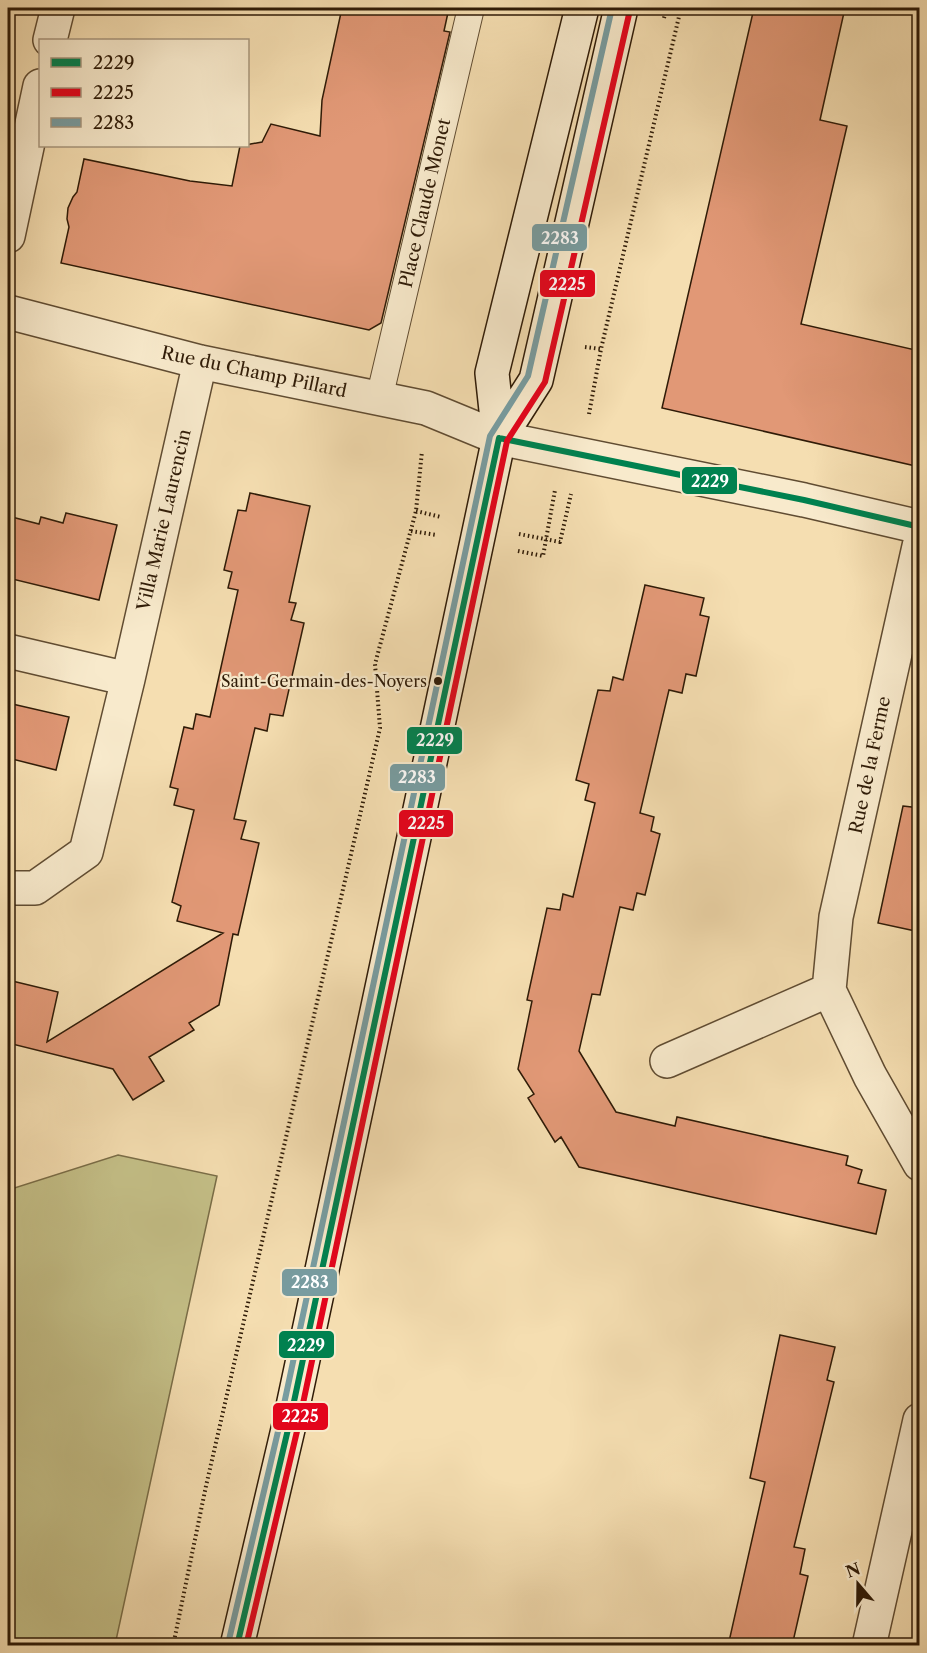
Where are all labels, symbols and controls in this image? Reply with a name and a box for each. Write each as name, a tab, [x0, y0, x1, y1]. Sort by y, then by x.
legend	[39, 39, 249, 147]
text: 2229	[93, 52, 135, 74]
text: 2225	[93, 82, 134, 104]
text: 2283	[93, 112, 134, 134]
street label: Place Claude Monet	[395, 116, 455, 290]
line badge: 2283	[531, 223, 588, 252]
text: 2283	[541, 228, 579, 248]
line badge: 2225	[539, 269, 596, 298]
text: 2225	[548, 274, 586, 294]
street label: Rue du Champ Pillard	[159, 342, 349, 402]
street label: Villa Marie Laurencin	[132, 427, 196, 614]
line badge: 2229	[681, 466, 738, 495]
text: 2229	[691, 471, 729, 491]
place label: Saint-Germain-des-Noyers	[221, 671, 427, 691]
marker: Saint-Germain-des-Noyers	[432, 675, 444, 687]
street label: Rue de la Ferme	[845, 694, 895, 836]
line badge: 2229	[406, 726, 463, 755]
text: 2229	[416, 730, 454, 750]
line badge: 2283	[389, 763, 446, 792]
text: 2283	[398, 767, 436, 787]
line badge: 2225	[398, 809, 454, 838]
text: 2225	[407, 813, 445, 833]
line badge: 2283	[281, 1268, 338, 1297]
text: 2283	[291, 1272, 329, 1292]
line badge: 2229	[278, 1330, 335, 1359]
text: 2229	[287, 1335, 325, 1355]
line badge: 2225	[272, 1402, 329, 1431]
text: 2225	[281, 1406, 319, 1426]
north arrow	[828, 1554, 888, 1614]
text: N	[843, 1558, 863, 1582]

